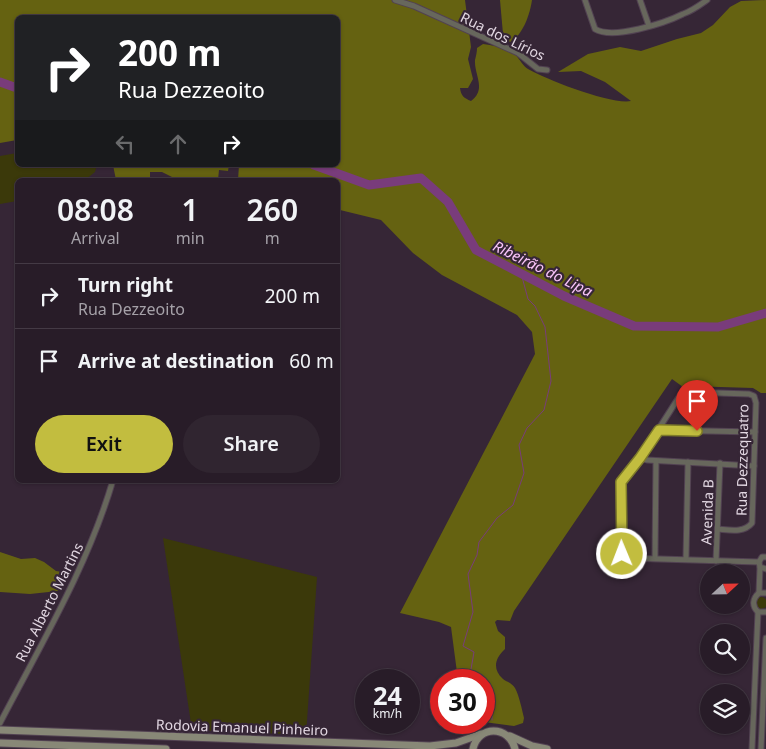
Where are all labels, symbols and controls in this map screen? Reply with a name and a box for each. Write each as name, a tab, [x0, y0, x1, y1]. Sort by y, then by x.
street label: Rua dos Lírios	[458, 7, 549, 65]
text: 200 m	[118, 29, 221, 76]
icon: right	[35, 35, 100, 100]
text: Rua Dezzeoito	[118, 74, 265, 104]
icon: left	[111, 130, 139, 158]
icon: ahead	[164, 130, 192, 158]
icon: right	[217, 130, 245, 158]
text: 08:08	[57, 189, 134, 230]
text: 1	[182, 189, 199, 230]
text: 260	[247, 189, 298, 230]
text: Arrival	[71, 227, 120, 249]
text: min	[176, 227, 205, 249]
text: m	[265, 227, 280, 249]
water label: Ribeirão do Lipa	[490, 235, 596, 301]
text: Turn right	[78, 272, 173, 298]
icon: right	[35, 282, 63, 310]
text: 200 m	[265, 283, 320, 309]
text: Rua Dezzeoito	[78, 298, 185, 320]
icon: arrive	[35, 347, 63, 375]
text: Arrive at destination	[78, 348, 274, 374]
text: 60 m	[289, 348, 334, 374]
pin	[676, 380, 718, 431]
icon: arrive	[683, 387, 711, 415]
street label: Rua Dezzequatro	[732, 404, 752, 516]
button: Exit	[35, 415, 173, 473]
button: Share	[183, 415, 320, 473]
street label: Avenida B	[696, 479, 718, 545]
position arrow	[595, 527, 647, 579]
street label: Rua Alberto Martins	[11, 539, 87, 665]
north arrow	[700, 564, 750, 614]
map controls	[700, 564, 750, 734]
button: search	[700, 624, 750, 674]
speed limit sign: 30	[430, 669, 495, 734]
text: 24	[373, 678, 402, 712]
button: layers	[700, 684, 750, 734]
text: km/h	[373, 705, 402, 722]
street label: Rodovia Emanuel Pinheiro	[156, 715, 328, 739]

